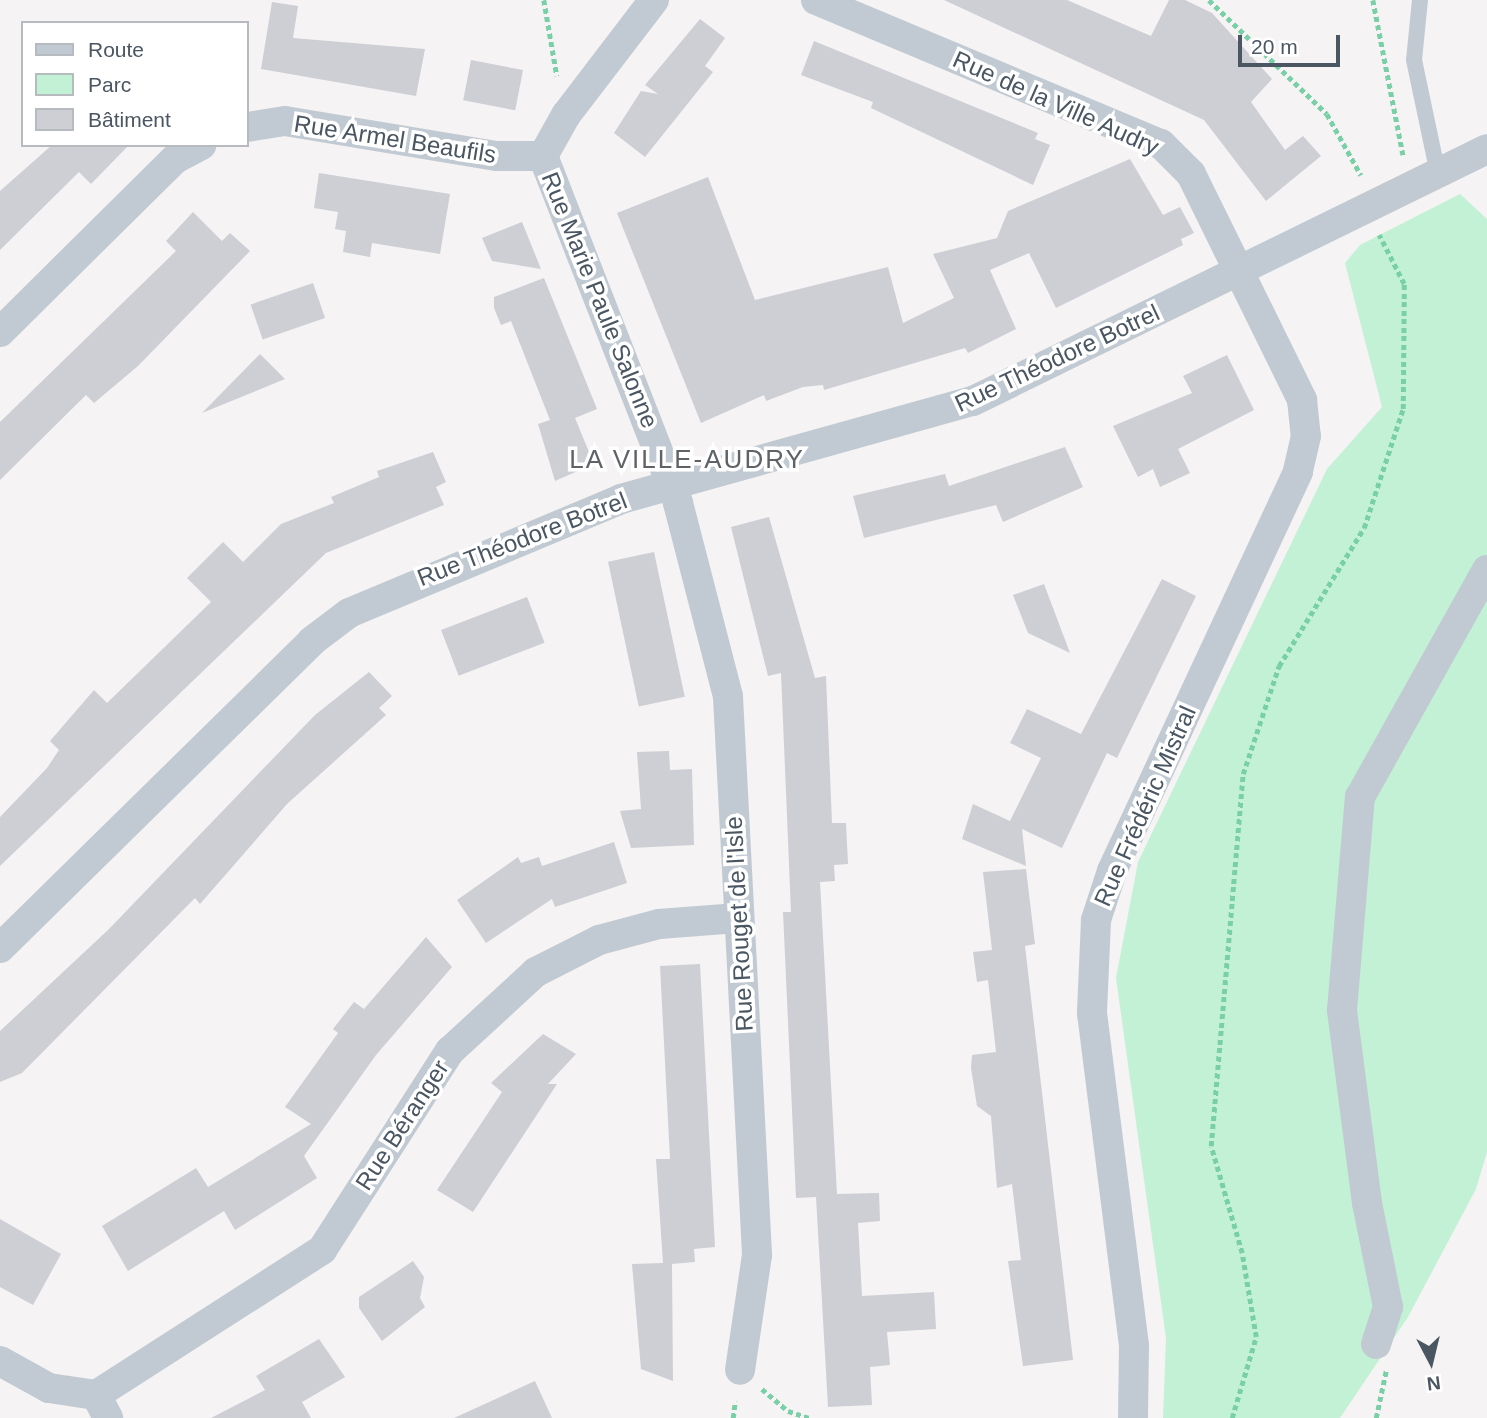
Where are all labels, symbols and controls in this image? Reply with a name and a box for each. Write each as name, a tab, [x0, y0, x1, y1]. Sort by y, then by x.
legend	[21, 21, 248, 147]
scale bar	[1242, 21, 1344, 65]
text: 20 m	[1251, 35, 1298, 58]
text: Route	[88, 38, 144, 61]
street label: Rue de la Ville Audry	[948, 44, 1164, 162]
text: Parc	[88, 73, 131, 96]
text: Bâtiment	[88, 108, 171, 131]
street label: Rue Armel Beaufils	[291, 109, 499, 169]
street label: Rue Marie Paule Salonne	[535, 168, 665, 432]
street label: Rue Théodore Botrel	[950, 298, 1164, 418]
district label: LA VILLE-AUDRY	[570, 444, 804, 476]
street label: Rue Théodore Botrel	[413, 486, 631, 592]
street label: Rue Frédéric Mistral	[1088, 701, 1202, 911]
street label: Rue Rouget de l'Isle	[719, 816, 759, 1032]
street label: Rue Béranger	[349, 1054, 455, 1196]
north arrow	[1396, 1327, 1466, 1397]
text: N	[1426, 1372, 1442, 1395]

